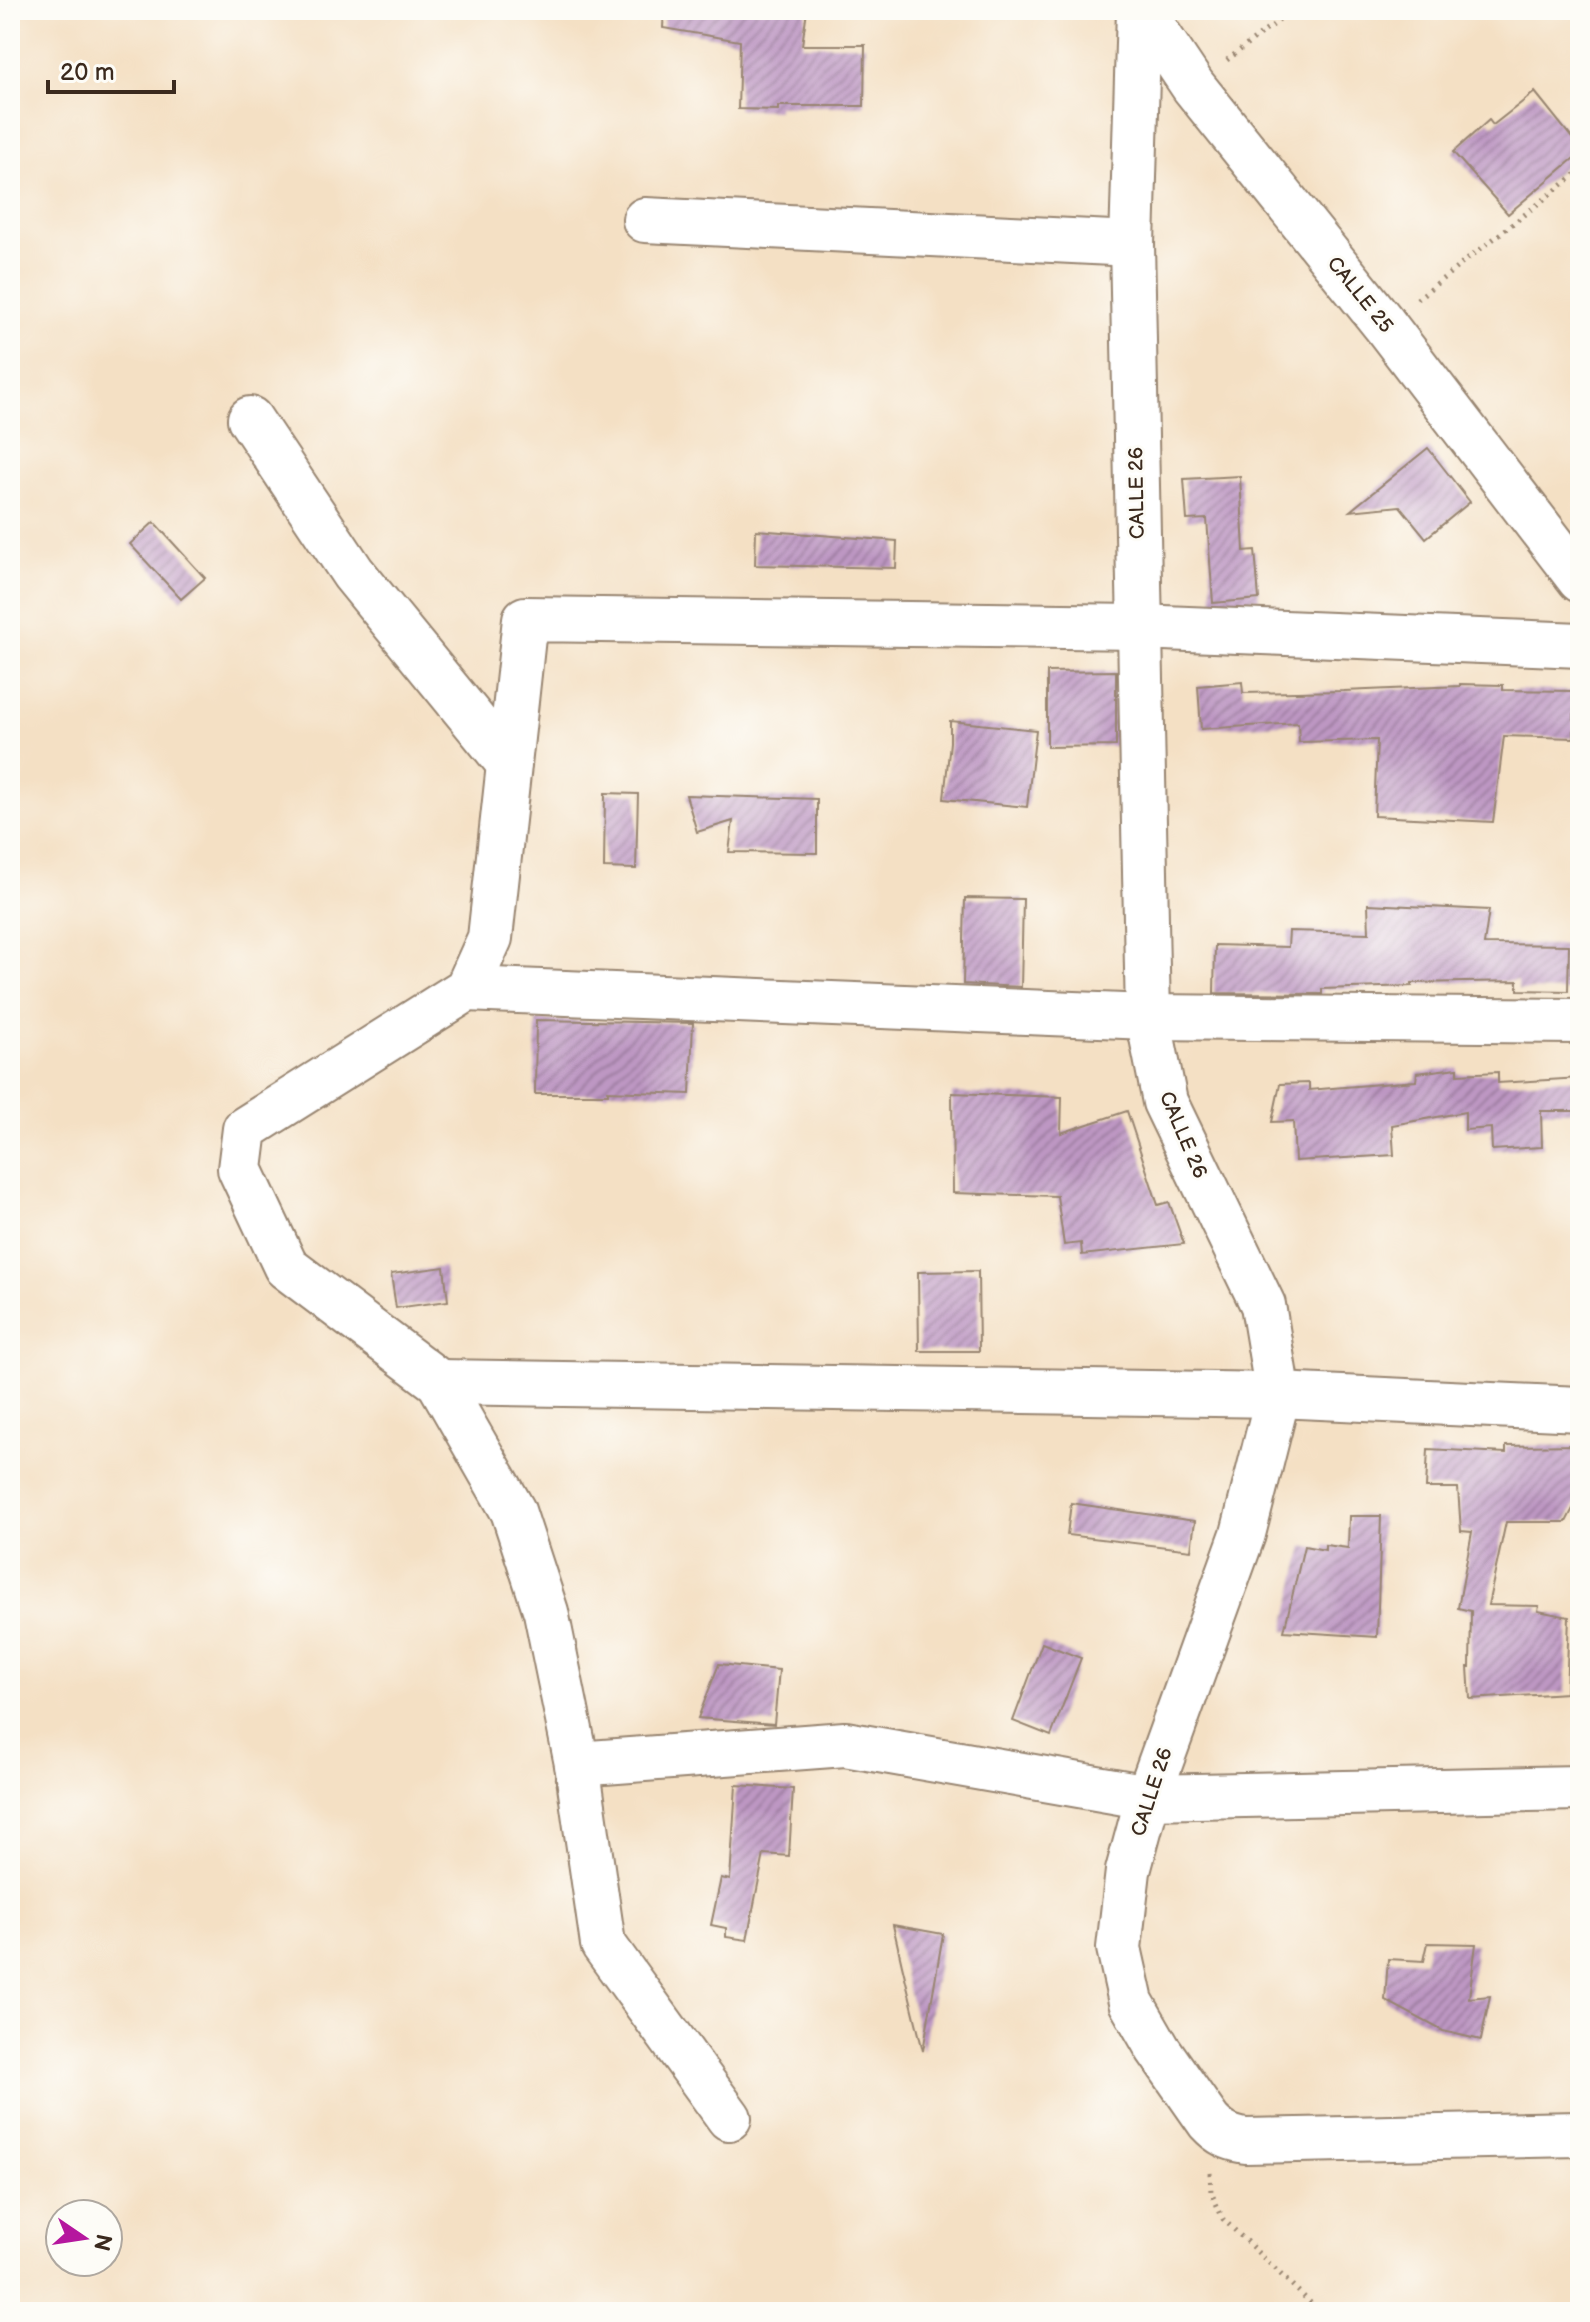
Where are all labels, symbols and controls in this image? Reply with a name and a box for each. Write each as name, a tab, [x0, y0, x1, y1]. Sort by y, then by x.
scale bar	[48, 44, 174, 94]
text: 20 m	[60, 58, 115, 87]
street label: CALLE 25	[1322, 252, 1398, 338]
street label: CALLE 26	[1124, 447, 1150, 539]
street label: CALLE 26	[1154, 1088, 1212, 1182]
street label: CALLE 26	[1126, 1745, 1178, 1839]
north arrow	[44, 2198, 124, 2278]
text: N	[87, 2231, 117, 2253]

